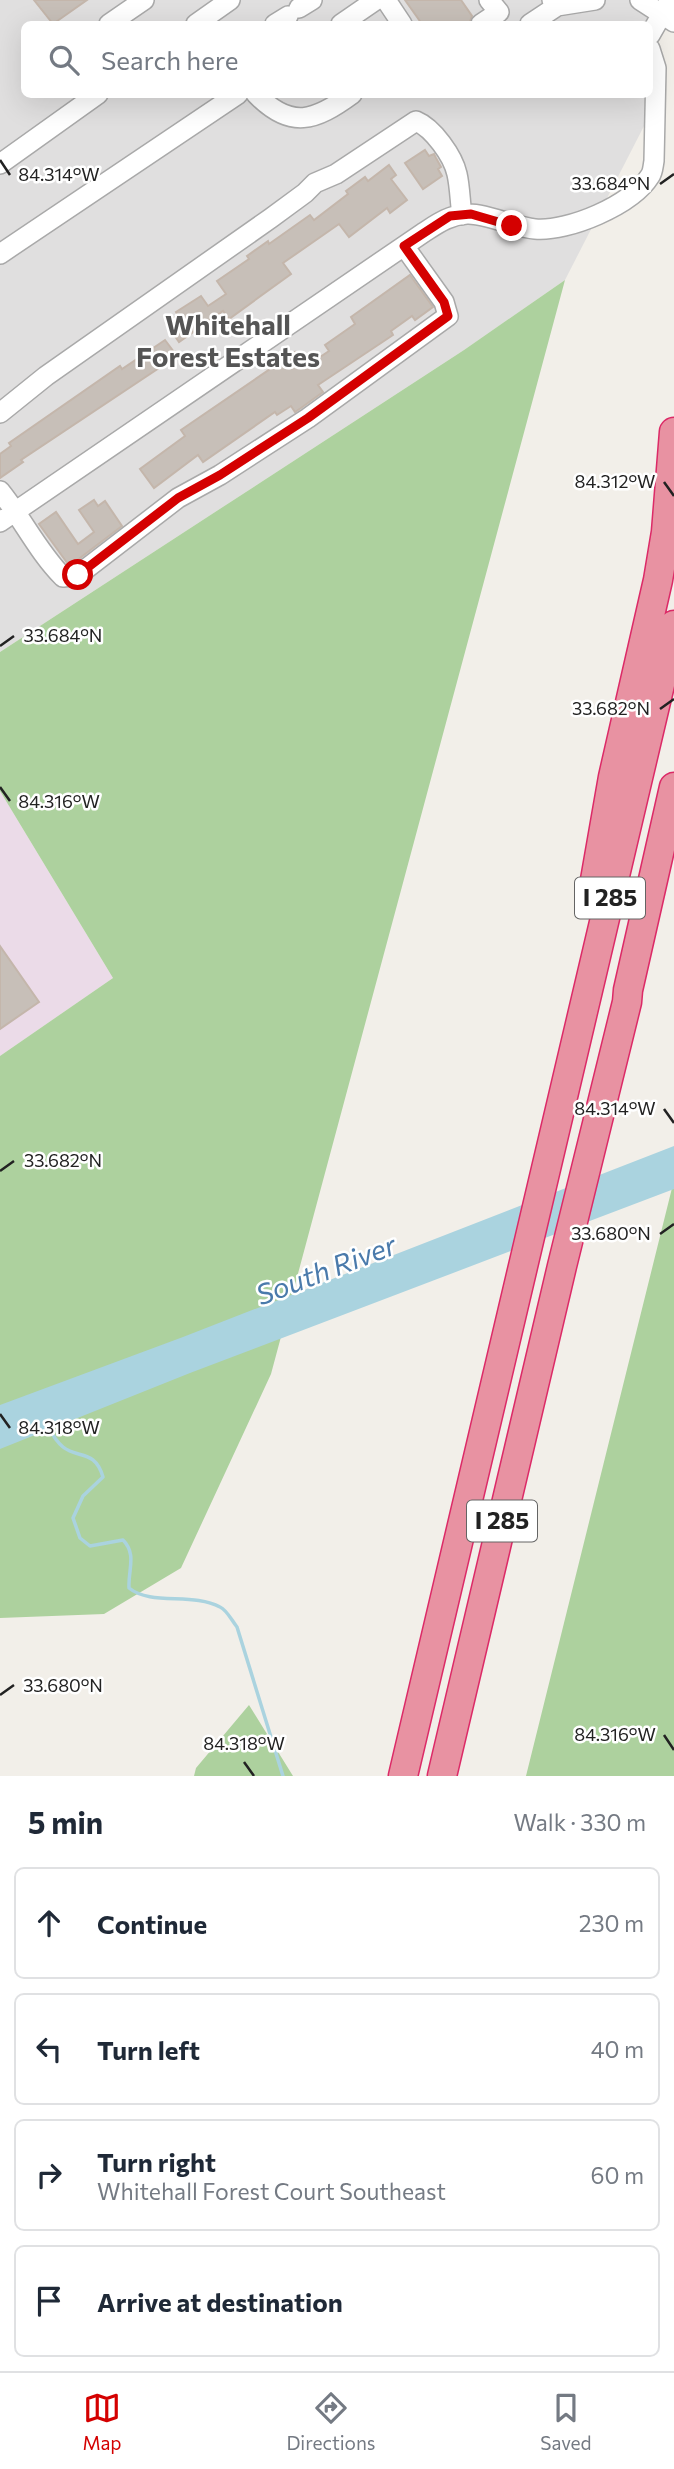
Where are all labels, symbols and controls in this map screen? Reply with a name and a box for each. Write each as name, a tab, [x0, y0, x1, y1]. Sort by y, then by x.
search box	[21, 21, 653, 98]
icon: search	[45, 41, 83, 79]
text: Search here	[101, 44, 239, 75]
text: 84.314°W	[18, 163, 100, 185]
text: 33.684°N	[572, 172, 650, 194]
route end	[496, 210, 527, 241]
district label: Whitehall Forest Estates	[136, 307, 320, 373]
text: 84.312°W	[575, 470, 655, 492]
route start	[62, 559, 93, 590]
text: 33.684°N	[24, 624, 102, 646]
text: 33.682°N	[572, 697, 650, 719]
text: 84.316°W	[18, 790, 100, 812]
road number: I 285	[575, 877, 645, 918]
text: 84.314°W	[574, 1097, 656, 1119]
text: 33.682°N	[24, 1149, 102, 1171]
text: 33.680°N	[571, 1222, 651, 1244]
water label: South River	[251, 1226, 401, 1311]
text: 84.318°W	[18, 1416, 100, 1438]
road number: I 285	[467, 1500, 537, 1541]
text: 33.680°N	[23, 1674, 103, 1696]
text: 84.316°W	[574, 1723, 656, 1745]
text: 84.318°W	[203, 1732, 285, 1754]
text: 5 min	[28, 1803, 103, 1840]
text: Walk · 330 m	[514, 1808, 646, 1836]
icon: ahead	[30, 1904, 68, 1942]
text: Continue	[97, 1908, 207, 1939]
text: 230 m	[579, 1909, 644, 1937]
icon: left	[30, 2030, 68, 2068]
text: Turn left	[97, 2034, 200, 2065]
text: 40 m	[591, 2035, 644, 2063]
text: Turn right	[97, 2146, 216, 2177]
icon: right	[30, 2156, 68, 2194]
text: 60 m	[591, 2161, 644, 2189]
text: Whitehall Forest Court Southeast	[97, 2177, 446, 2205]
icon: arrive	[30, 2282, 68, 2320]
text: Arrive at destination	[97, 2286, 343, 2317]
tab: Map	[82, 2389, 122, 2454]
tab: Directions	[286, 2389, 376, 2454]
tab: Saved	[540, 2389, 592, 2454]

